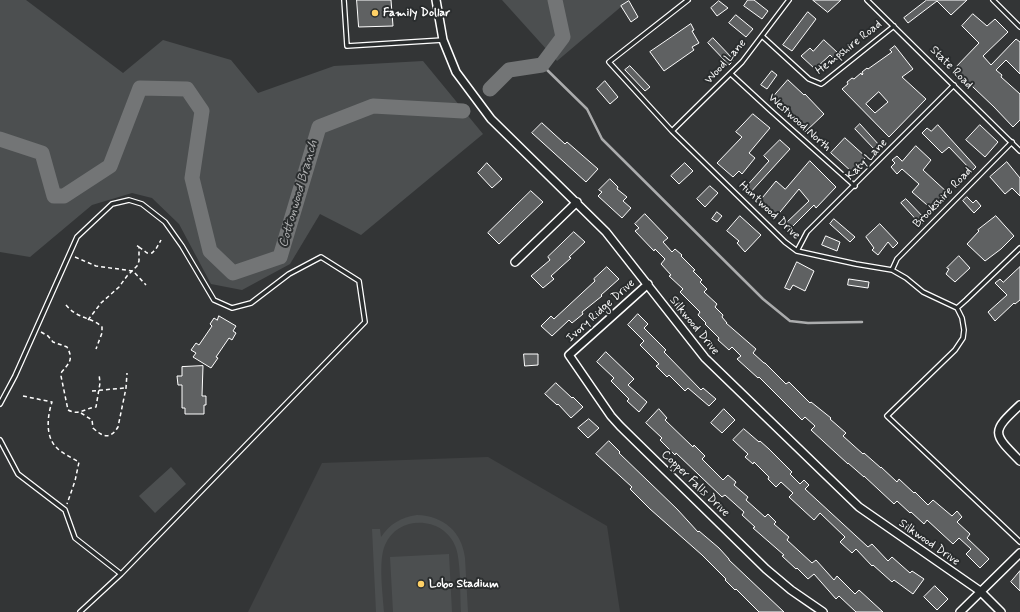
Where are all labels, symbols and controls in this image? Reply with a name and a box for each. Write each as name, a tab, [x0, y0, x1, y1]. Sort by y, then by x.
place label: Family Dollar	[383, 6, 450, 20]
marker: Family Dollar	[370, 8, 380, 18]
street label: Hempshire Road	[813, 18, 885, 78]
street label: Wood Lane	[702, 37, 750, 87]
street label: State Road	[926, 43, 976, 93]
street label: Westwood North	[765, 91, 833, 155]
street label: Katy Lane	[843, 136, 891, 184]
water label: Cottonwood Branch	[276, 139, 322, 249]
street label: Brookshire Road	[910, 165, 976, 231]
street label: Huntwood Drive	[735, 179, 803, 243]
street label: Ivory Ridge Drive	[564, 276, 638, 346]
street label: Silkwood Drive	[666, 294, 722, 358]
street label: Copper Falls Drive	[658, 448, 732, 520]
street label: Silkwood Drive	[896, 517, 962, 569]
place label: Lobo Stadium	[429, 577, 499, 591]
marker: Lobo Stadium	[416, 579, 426, 589]

